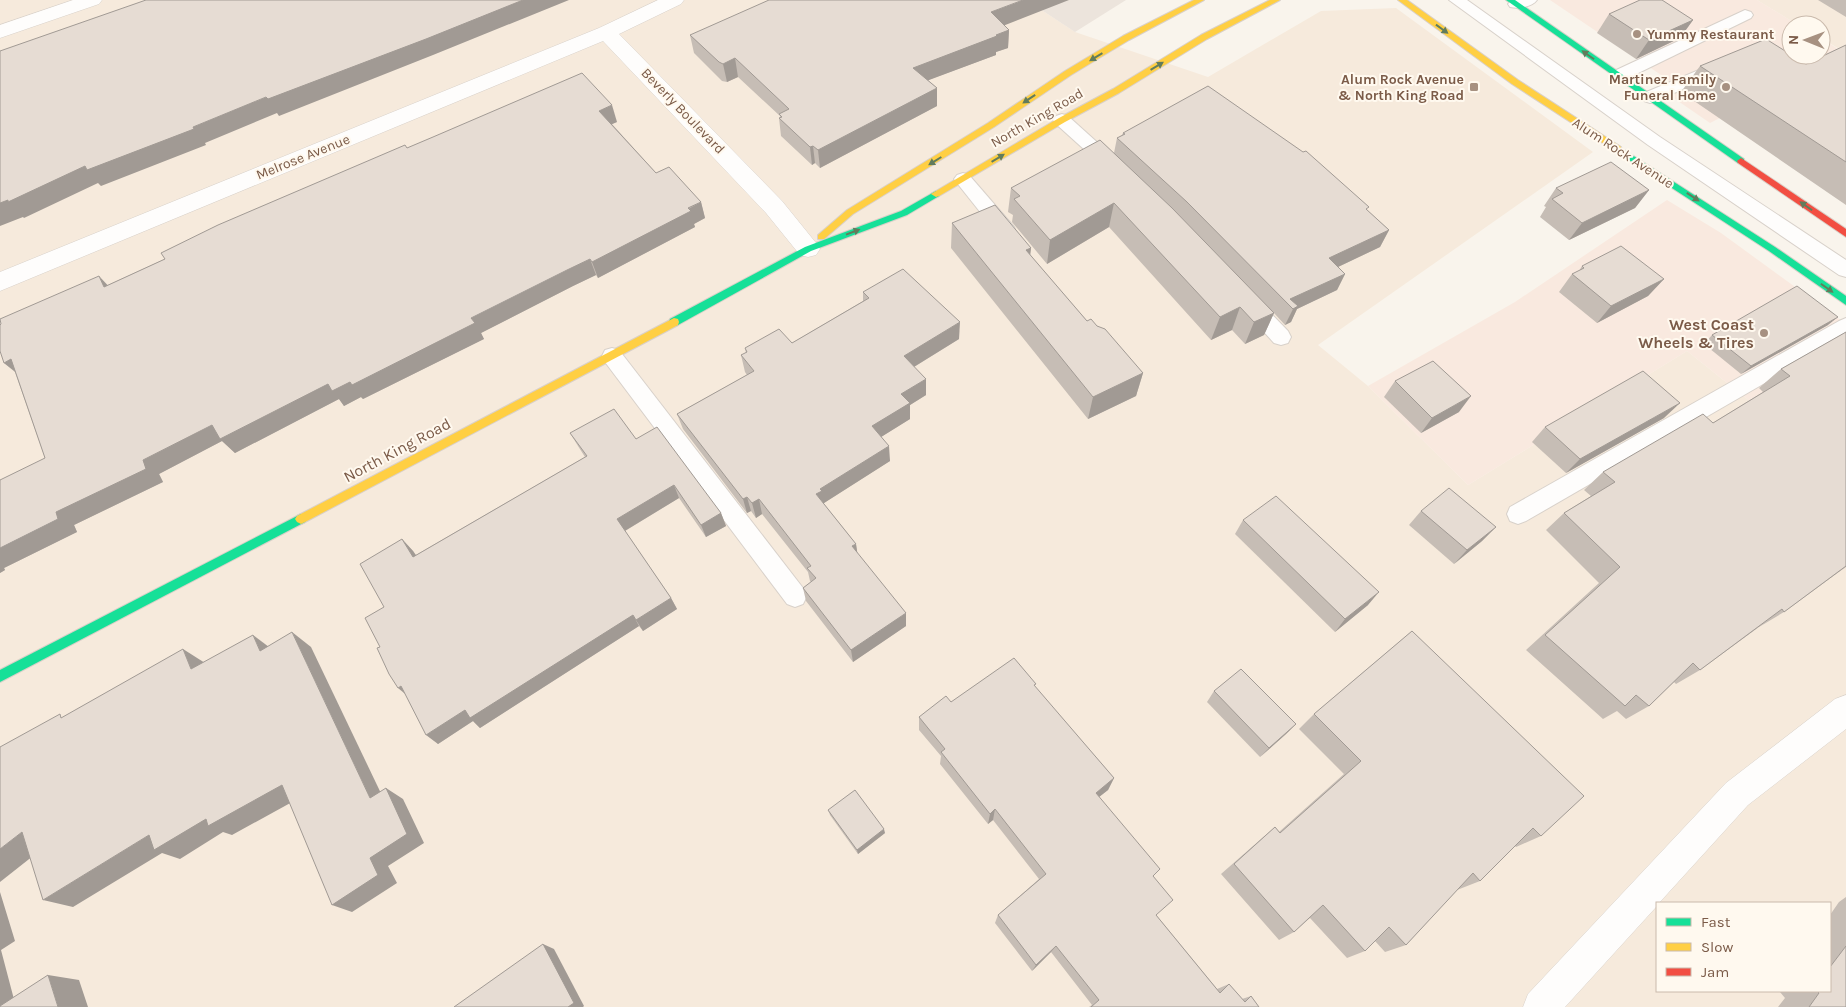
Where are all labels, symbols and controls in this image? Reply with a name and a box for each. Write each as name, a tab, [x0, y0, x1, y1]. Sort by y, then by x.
north arrow	[1781, 15, 1831, 65]
one-way arrow	[1435, 23, 1448, 34]
place label: Yummy Restaurant	[1647, 26, 1775, 43]
marker: Yummy Restaurant	[1631, 28, 1643, 40]
text: N	[1785, 35, 1802, 45]
one-way arrow	[1581, 50, 1595, 60]
one-way arrow	[1089, 52, 1102, 61]
one-way arrow	[1151, 61, 1164, 70]
street label: Beverly Boulevard	[638, 64, 728, 158]
place label: Alum Rock Avenue & North King Road	[1338, 71, 1464, 104]
place label: Martinez Family Funeral Home	[1609, 71, 1716, 104]
marker: Alum Rock Avenue & North King Road	[1468, 81, 1480, 93]
marker: Martinez Family Funeral Home	[1720, 81, 1732, 93]
street label: North King Road	[988, 85, 1086, 151]
one-way arrow	[1022, 95, 1036, 104]
street label: Alum Rock Avenue	[1569, 114, 1677, 192]
street label: Melrose Avenue	[254, 130, 352, 184]
one-way arrow	[991, 154, 1004, 163]
one-way arrow	[928, 156, 941, 166]
one-way arrow	[1686, 193, 1699, 202]
one-way arrow	[1799, 201, 1813, 211]
one-way arrow	[846, 228, 861, 236]
one-way arrow	[1821, 283, 1834, 293]
place label: West Coast Wheels & Tires	[1638, 315, 1754, 352]
marker: West Coast Wheels & Tires	[1758, 327, 1770, 339]
street label: North King Road	[340, 414, 454, 486]
legend	[1656, 902, 1831, 992]
text: Fast	[1701, 913, 1731, 931]
text: Slow	[1701, 938, 1733, 956]
text: Jam	[1701, 963, 1729, 981]

